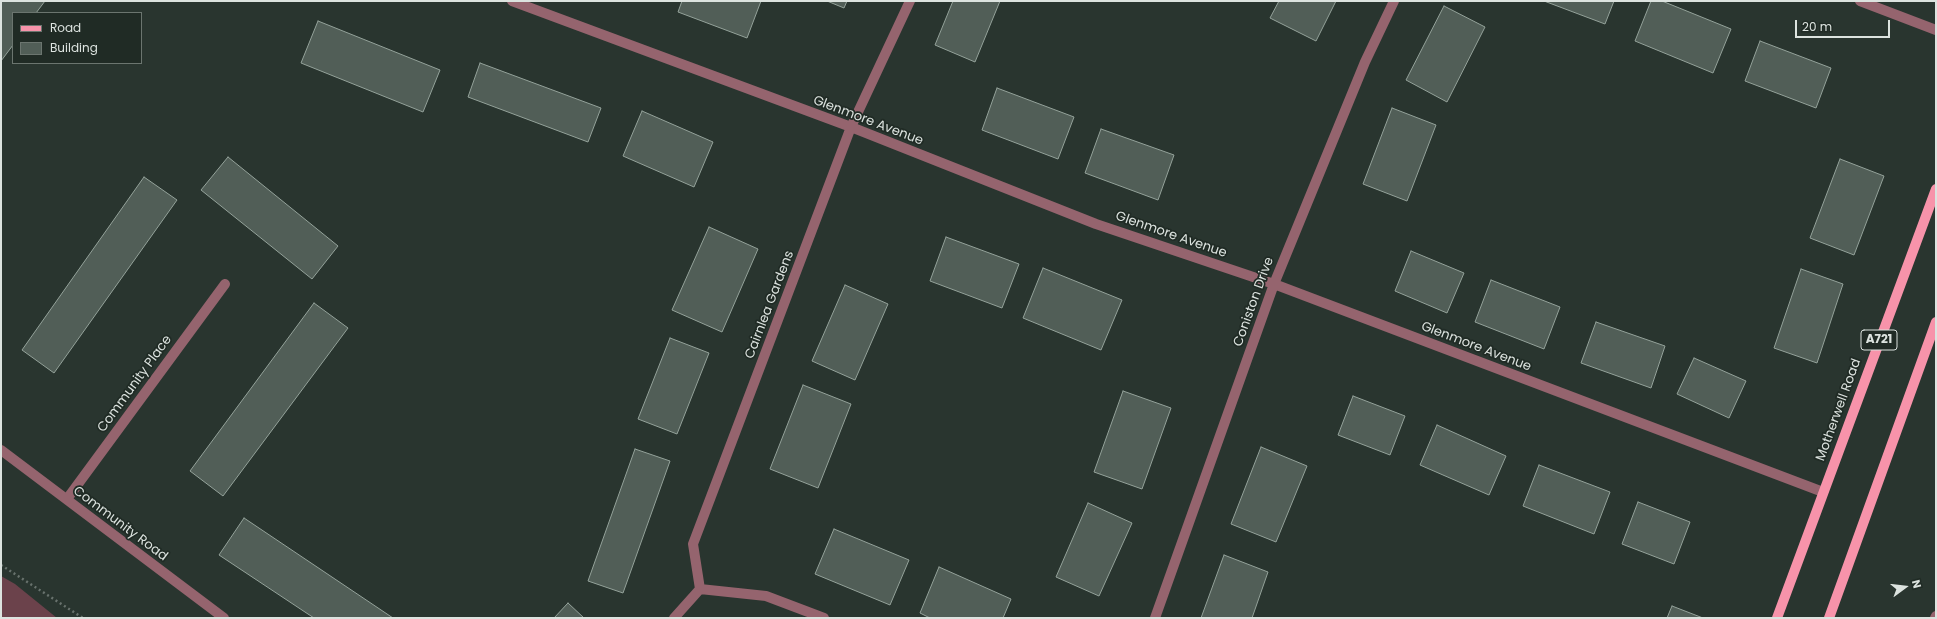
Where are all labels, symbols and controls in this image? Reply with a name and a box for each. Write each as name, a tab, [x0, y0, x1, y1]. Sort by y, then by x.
legend	[12, 12, 142, 64]
scale bar	[1797, 12, 1892, 38]
text: 20 m	[1802, 18, 1832, 35]
text: Road	[50, 19, 81, 36]
text: Building	[50, 39, 98, 56]
street label: Glenmore Avenue	[811, 93, 925, 149]
street label: Glenmore Avenue	[1113, 209, 1229, 261]
street label: Cairnlea Gardens	[742, 249, 798, 361]
street label: Coniston Drive	[1231, 255, 1277, 349]
street label: Glenmore Avenue	[1419, 319, 1533, 375]
road number: A721	[1861, 330, 1897, 350]
street label: Community Place	[95, 333, 175, 435]
street label: Motherwell Road	[1813, 357, 1865, 463]
street label: Community Road	[70, 483, 170, 565]
north arrow	[1885, 567, 1925, 607]
text: N	[1908, 578, 1925, 590]

